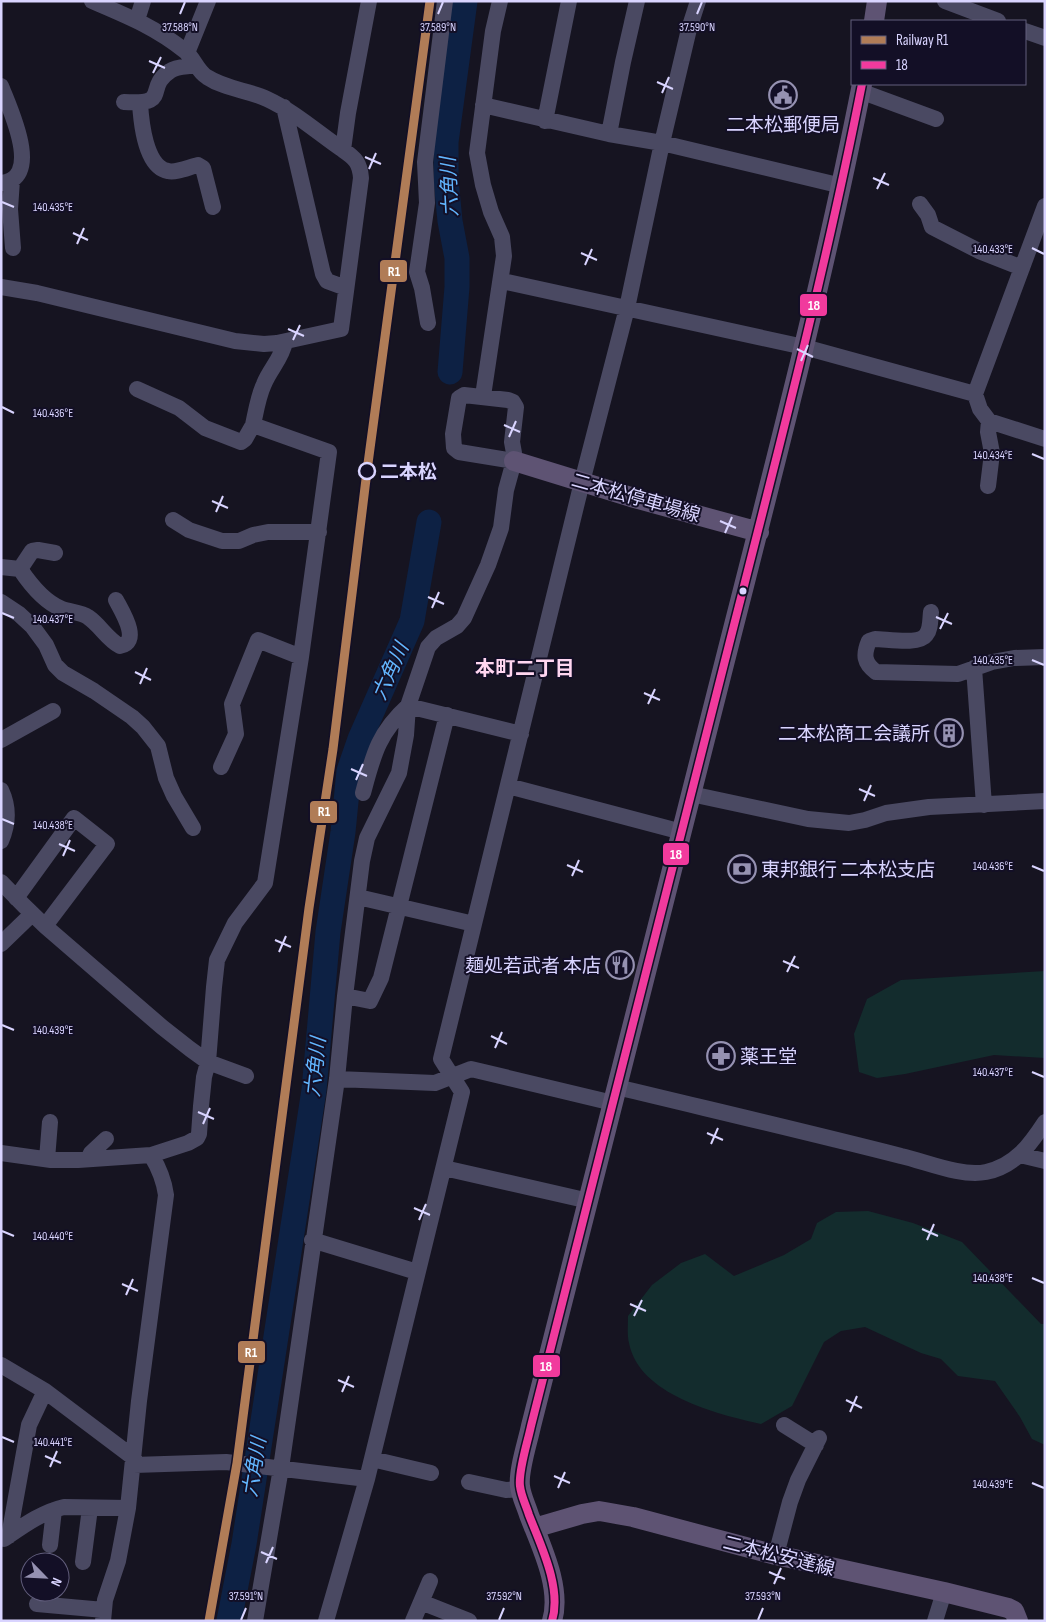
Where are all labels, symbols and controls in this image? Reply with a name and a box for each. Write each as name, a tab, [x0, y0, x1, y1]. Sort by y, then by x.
text: 37.588°N	[162, 20, 198, 35]
text: 37.589°N	[420, 20, 456, 35]
text: 37.590°N	[679, 20, 715, 35]
legend	[851, 20, 1026, 85]
text: Railway R1	[896, 31, 949, 50]
text: 18	[896, 56, 908, 75]
public building icon: 二本松郵便局	[768, 80, 798, 110]
place label: 二本松郵便局	[726, 114, 840, 137]
water label: 六角川	[436, 154, 464, 218]
text: 140.435°E	[33, 200, 73, 215]
text: 140.433°E	[973, 242, 1013, 257]
line badge: R1	[379, 259, 408, 283]
text: R1	[388, 263, 401, 280]
line badge: 18	[799, 293, 828, 317]
text: 18	[808, 297, 820, 314]
text: 140.436°E	[33, 406, 73, 421]
text: 140.434°E	[973, 448, 1013, 463]
place label: 二本松	[380, 461, 437, 484]
marker: 二本松	[358, 462, 376, 480]
street label: 二本松停車場線	[568, 469, 703, 528]
unlabelled marker	[738, 586, 748, 596]
text: 140.437°E	[33, 612, 73, 627]
water label: 六角川	[368, 637, 415, 704]
text: 140.435°E	[973, 653, 1013, 668]
district label: 本町二丁目	[475, 657, 575, 681]
building icon: 二本松商工会議所	[934, 718, 964, 748]
place label: 二本松商工会議所	[778, 723, 930, 746]
line badge: R1	[309, 800, 338, 824]
text: R1	[318, 803, 331, 820]
text: 140.438°E	[33, 818, 73, 833]
line badge: 18	[662, 842, 690, 866]
text: 18	[670, 846, 682, 863]
bank icon: 東邦銀行 二本松支店	[727, 854, 757, 884]
place label: 東邦銀行 二本松支店	[761, 859, 935, 882]
text: 140.436°E	[973, 859, 1013, 874]
restaurant icon: 麺処若武者 本店	[605, 950, 635, 980]
place label: 麺処若武者 本店	[465, 955, 601, 978]
text: 140.439°E	[33, 1023, 73, 1038]
water label: 六角川	[301, 1034, 331, 1098]
pharmacy icon: 薬王堂	[706, 1041, 736, 1071]
place label: 薬王堂	[740, 1046, 797, 1069]
text: 140.437°E	[973, 1065, 1013, 1080]
text: 140.440°E	[33, 1229, 73, 1244]
text: 140.438°E	[973, 1271, 1013, 1286]
line badge: R1	[237, 1340, 266, 1364]
text: R1	[245, 1344, 258, 1361]
line badge: 18	[532, 1354, 561, 1378]
text: 18	[540, 1358, 552, 1375]
water label: 六角川	[238, 1434, 272, 1499]
text: 140.441°E	[34, 1435, 72, 1450]
text: 140.439°E	[973, 1477, 1013, 1492]
street label: 二本松安達線	[721, 1532, 837, 1581]
north arrow	[20, 1552, 70, 1602]
text: N	[47, 1575, 66, 1589]
text: 37.591°N	[229, 1589, 263, 1604]
text: 37.592°N	[486, 1589, 522, 1604]
text: 37.593°N	[745, 1589, 781, 1604]

